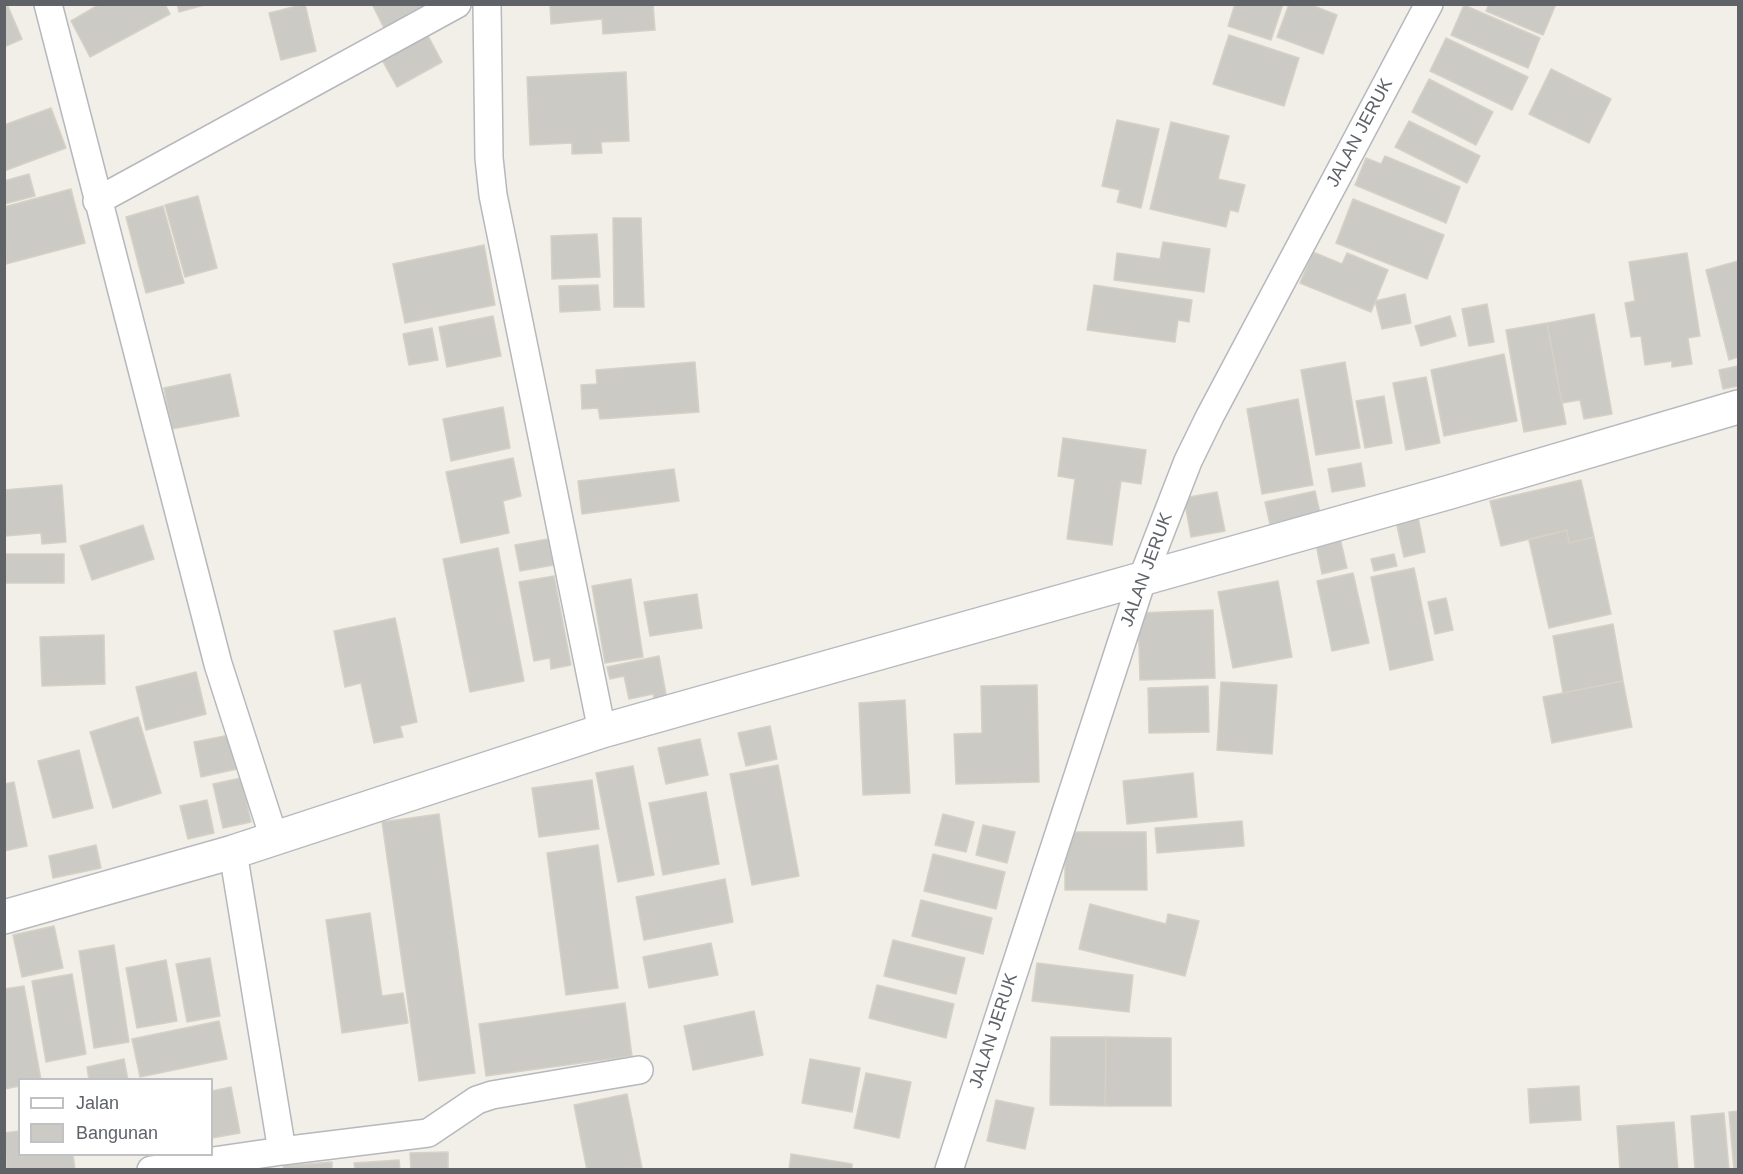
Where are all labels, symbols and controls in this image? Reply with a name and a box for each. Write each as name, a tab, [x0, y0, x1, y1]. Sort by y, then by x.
street label: JALAN JERUK	[1322, 75, 1398, 191]
street label: JALAN JERUK	[1116, 510, 1178, 630]
street label: JALAN JERUK	[965, 971, 1023, 1091]
legend	[18, 1078, 213, 1156]
text: Jalan	[76, 1093, 119, 1113]
text: Bangunan	[76, 1123, 158, 1143]

